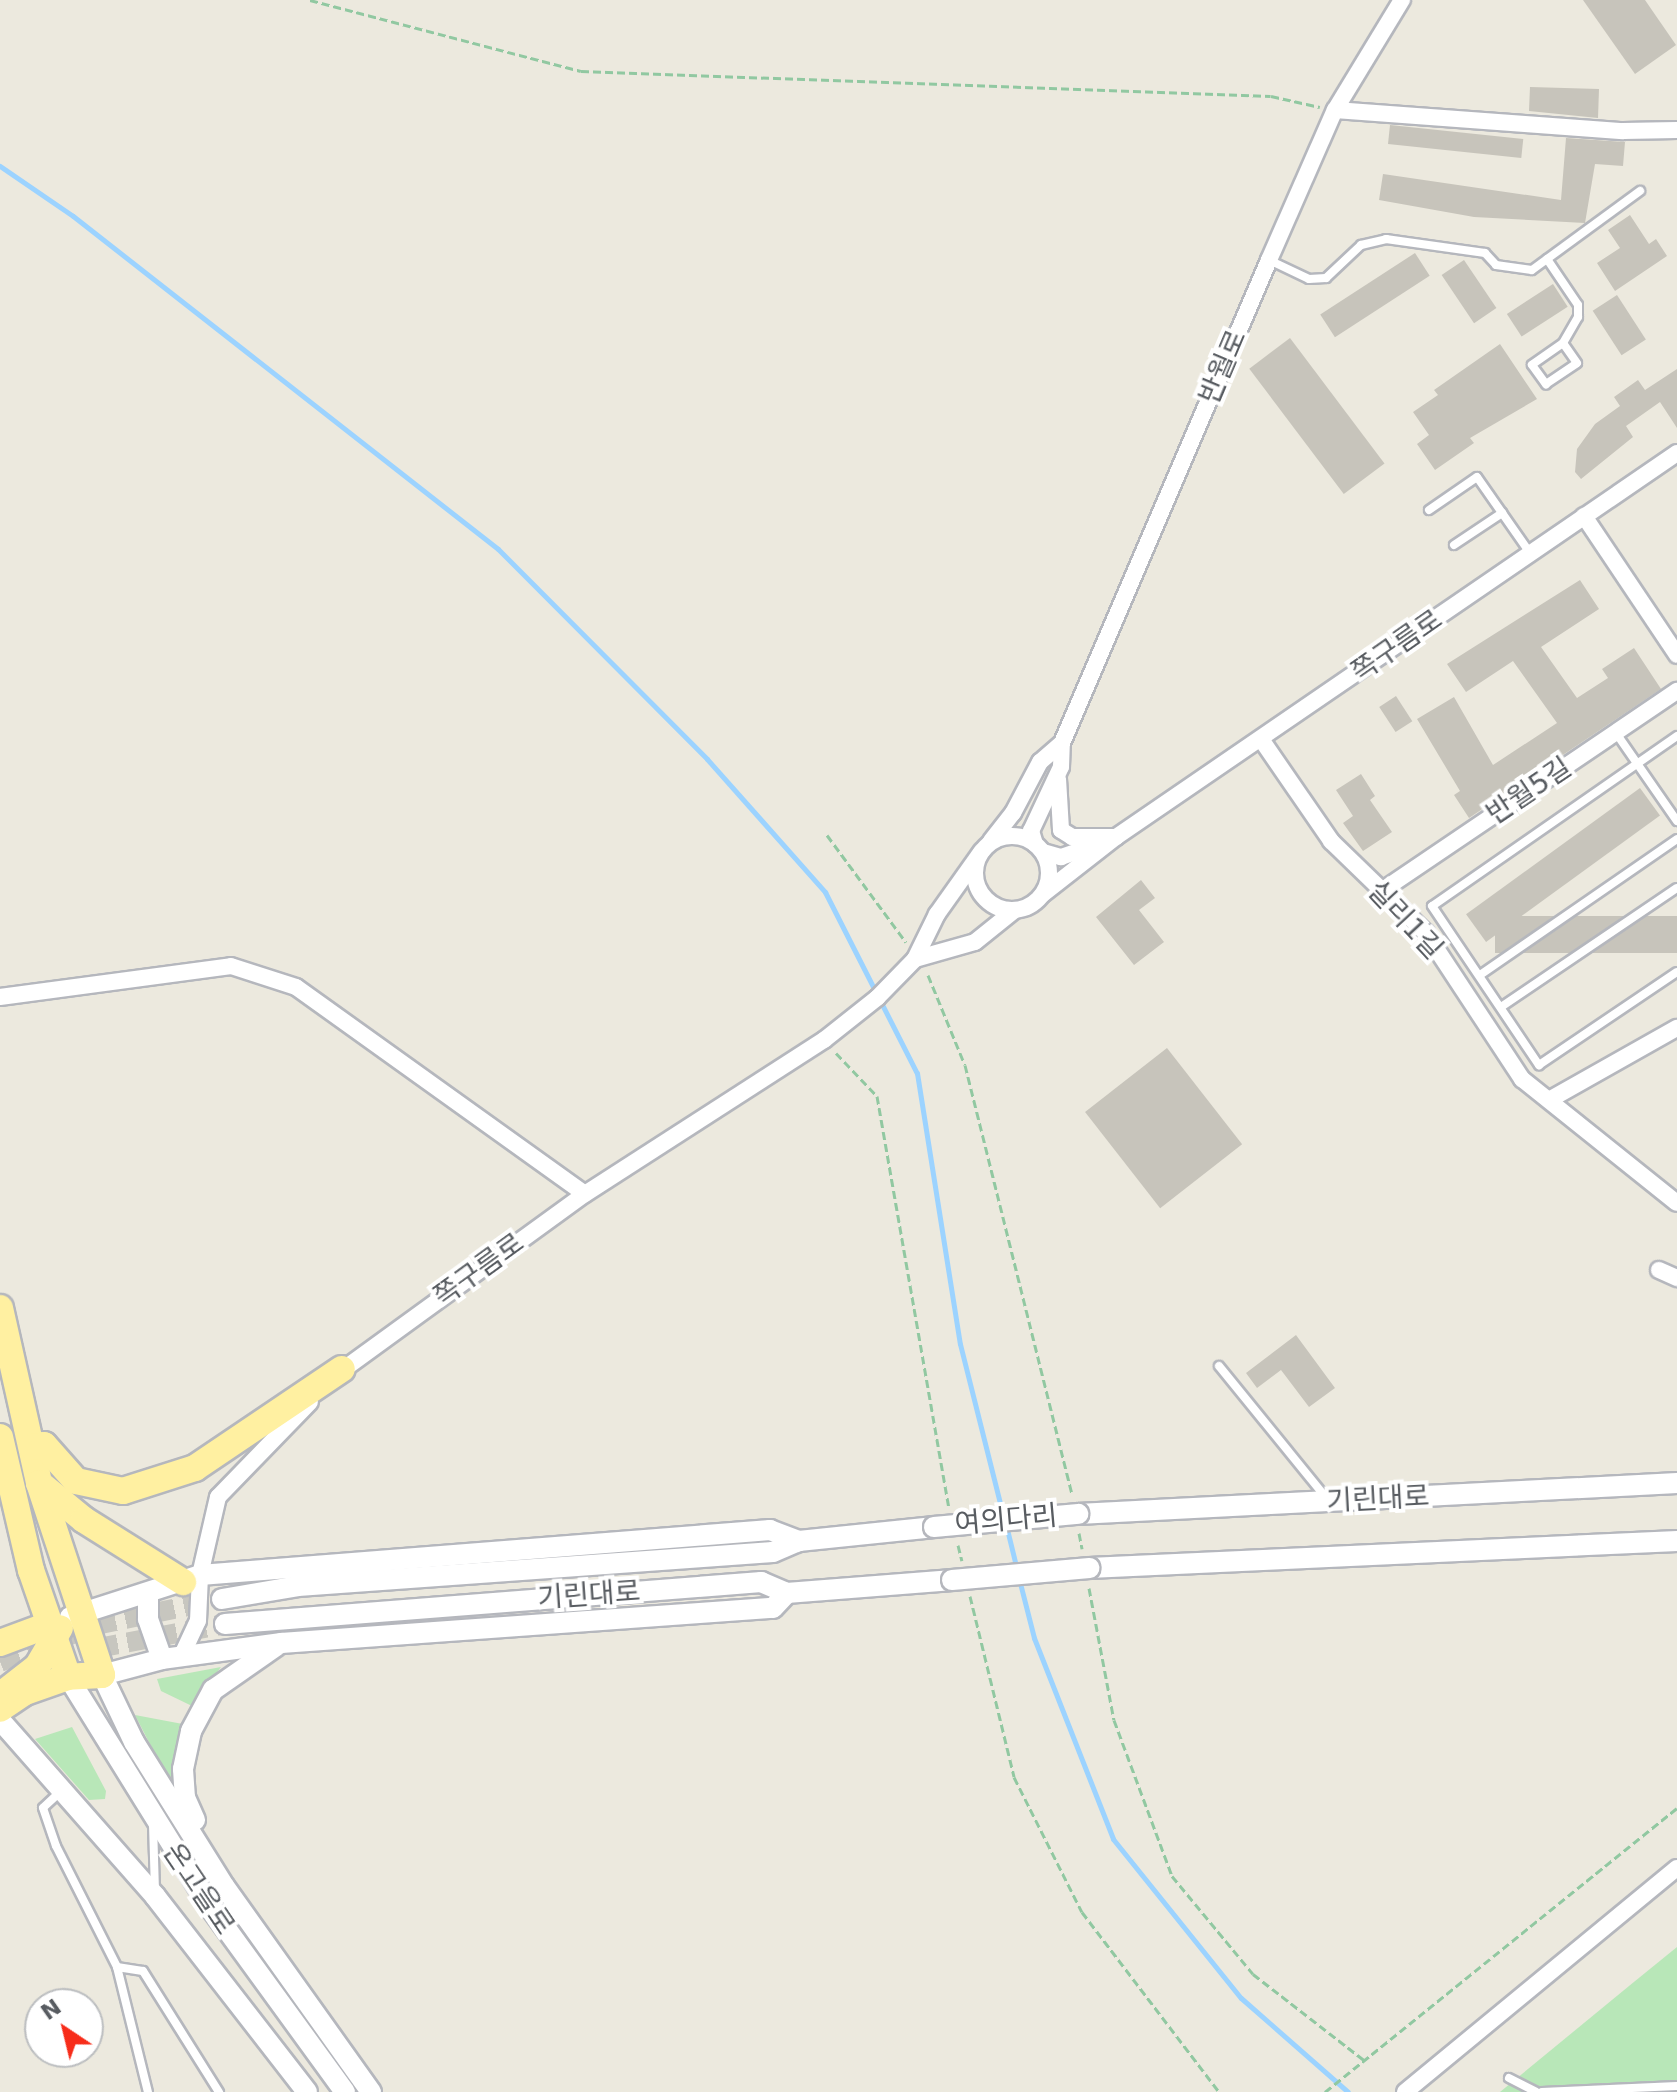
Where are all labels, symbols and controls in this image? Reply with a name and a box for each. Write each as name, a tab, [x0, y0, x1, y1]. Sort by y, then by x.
street label: 반월로	[1192, 325, 1254, 409]
street label: 쪽구름로	[1345, 603, 1449, 689]
street label: 반월5길	[1480, 750, 1578, 832]
street label: 실리1길	[1360, 874, 1450, 966]
street label: 쪽구름로	[427, 1226, 531, 1314]
street label: 기린대로	[1326, 1480, 1430, 1518]
street label: 여의다리	[953, 1499, 1059, 1541]
street label: 기린대로	[536, 1575, 642, 1615]
street label: 온고을로	[156, 1837, 242, 1941]
north arrow	[24, 1988, 104, 2068]
text: N	[36, 1994, 66, 2025]

